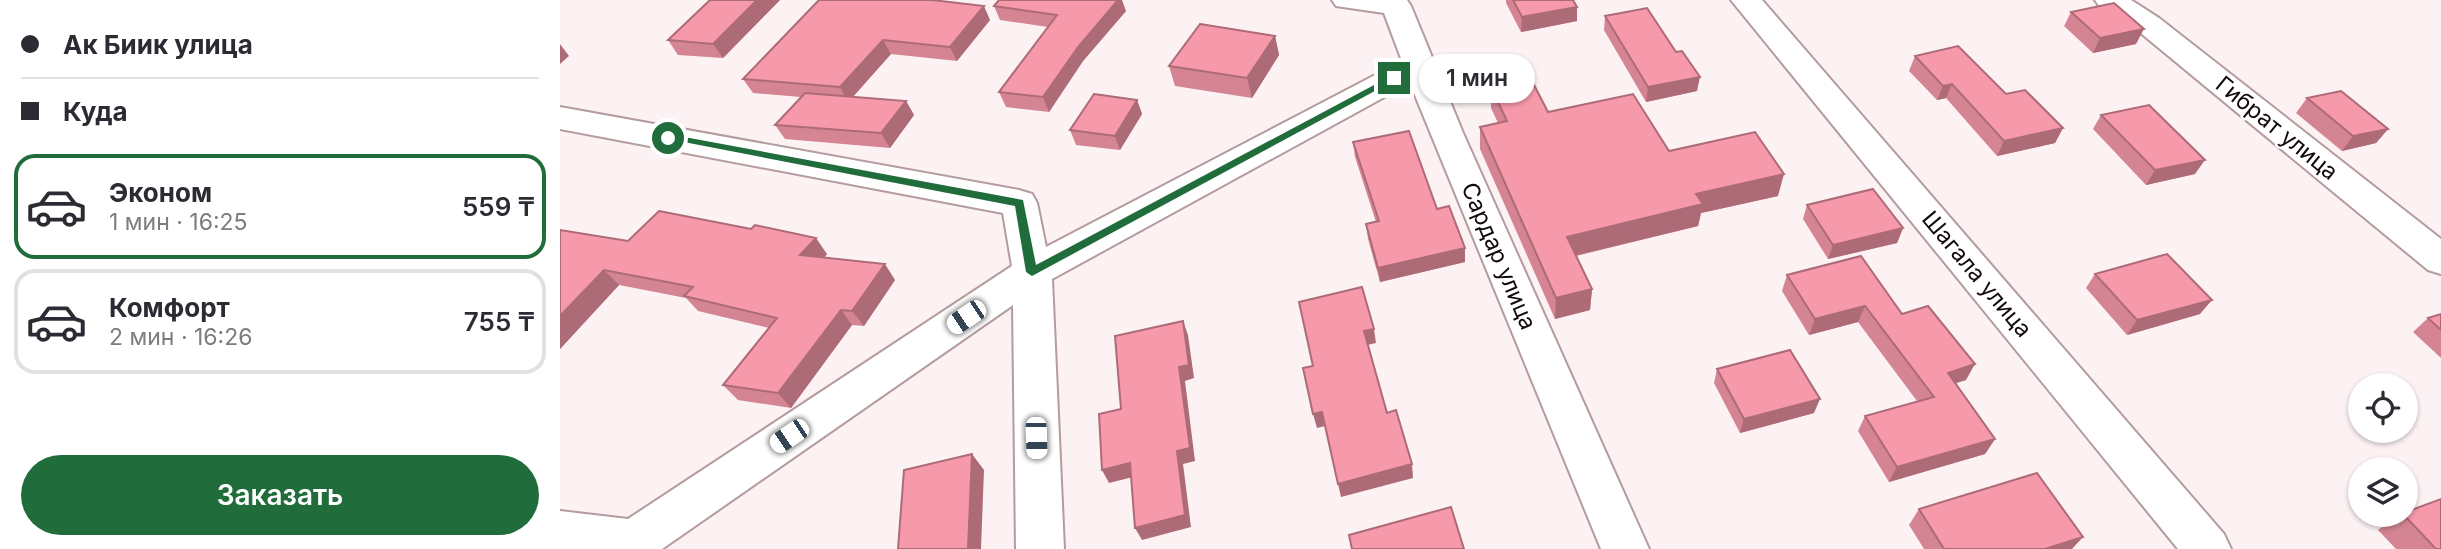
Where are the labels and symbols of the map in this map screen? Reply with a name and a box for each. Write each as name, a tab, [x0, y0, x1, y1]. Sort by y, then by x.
callout: 1 мин	[1418, 54, 1534, 102]
route end	[1378, 62, 1410, 94]
street label: Гибрат улица	[2210, 70, 2344, 186]
route start	[652, 122, 684, 154]
street label: Сардар улица	[1455, 178, 1543, 334]
street label: Шагала улица	[1916, 205, 2038, 343]
car	[943, 297, 990, 337]
car	[766, 416, 813, 456]
car	[1025, 417, 1048, 459]

